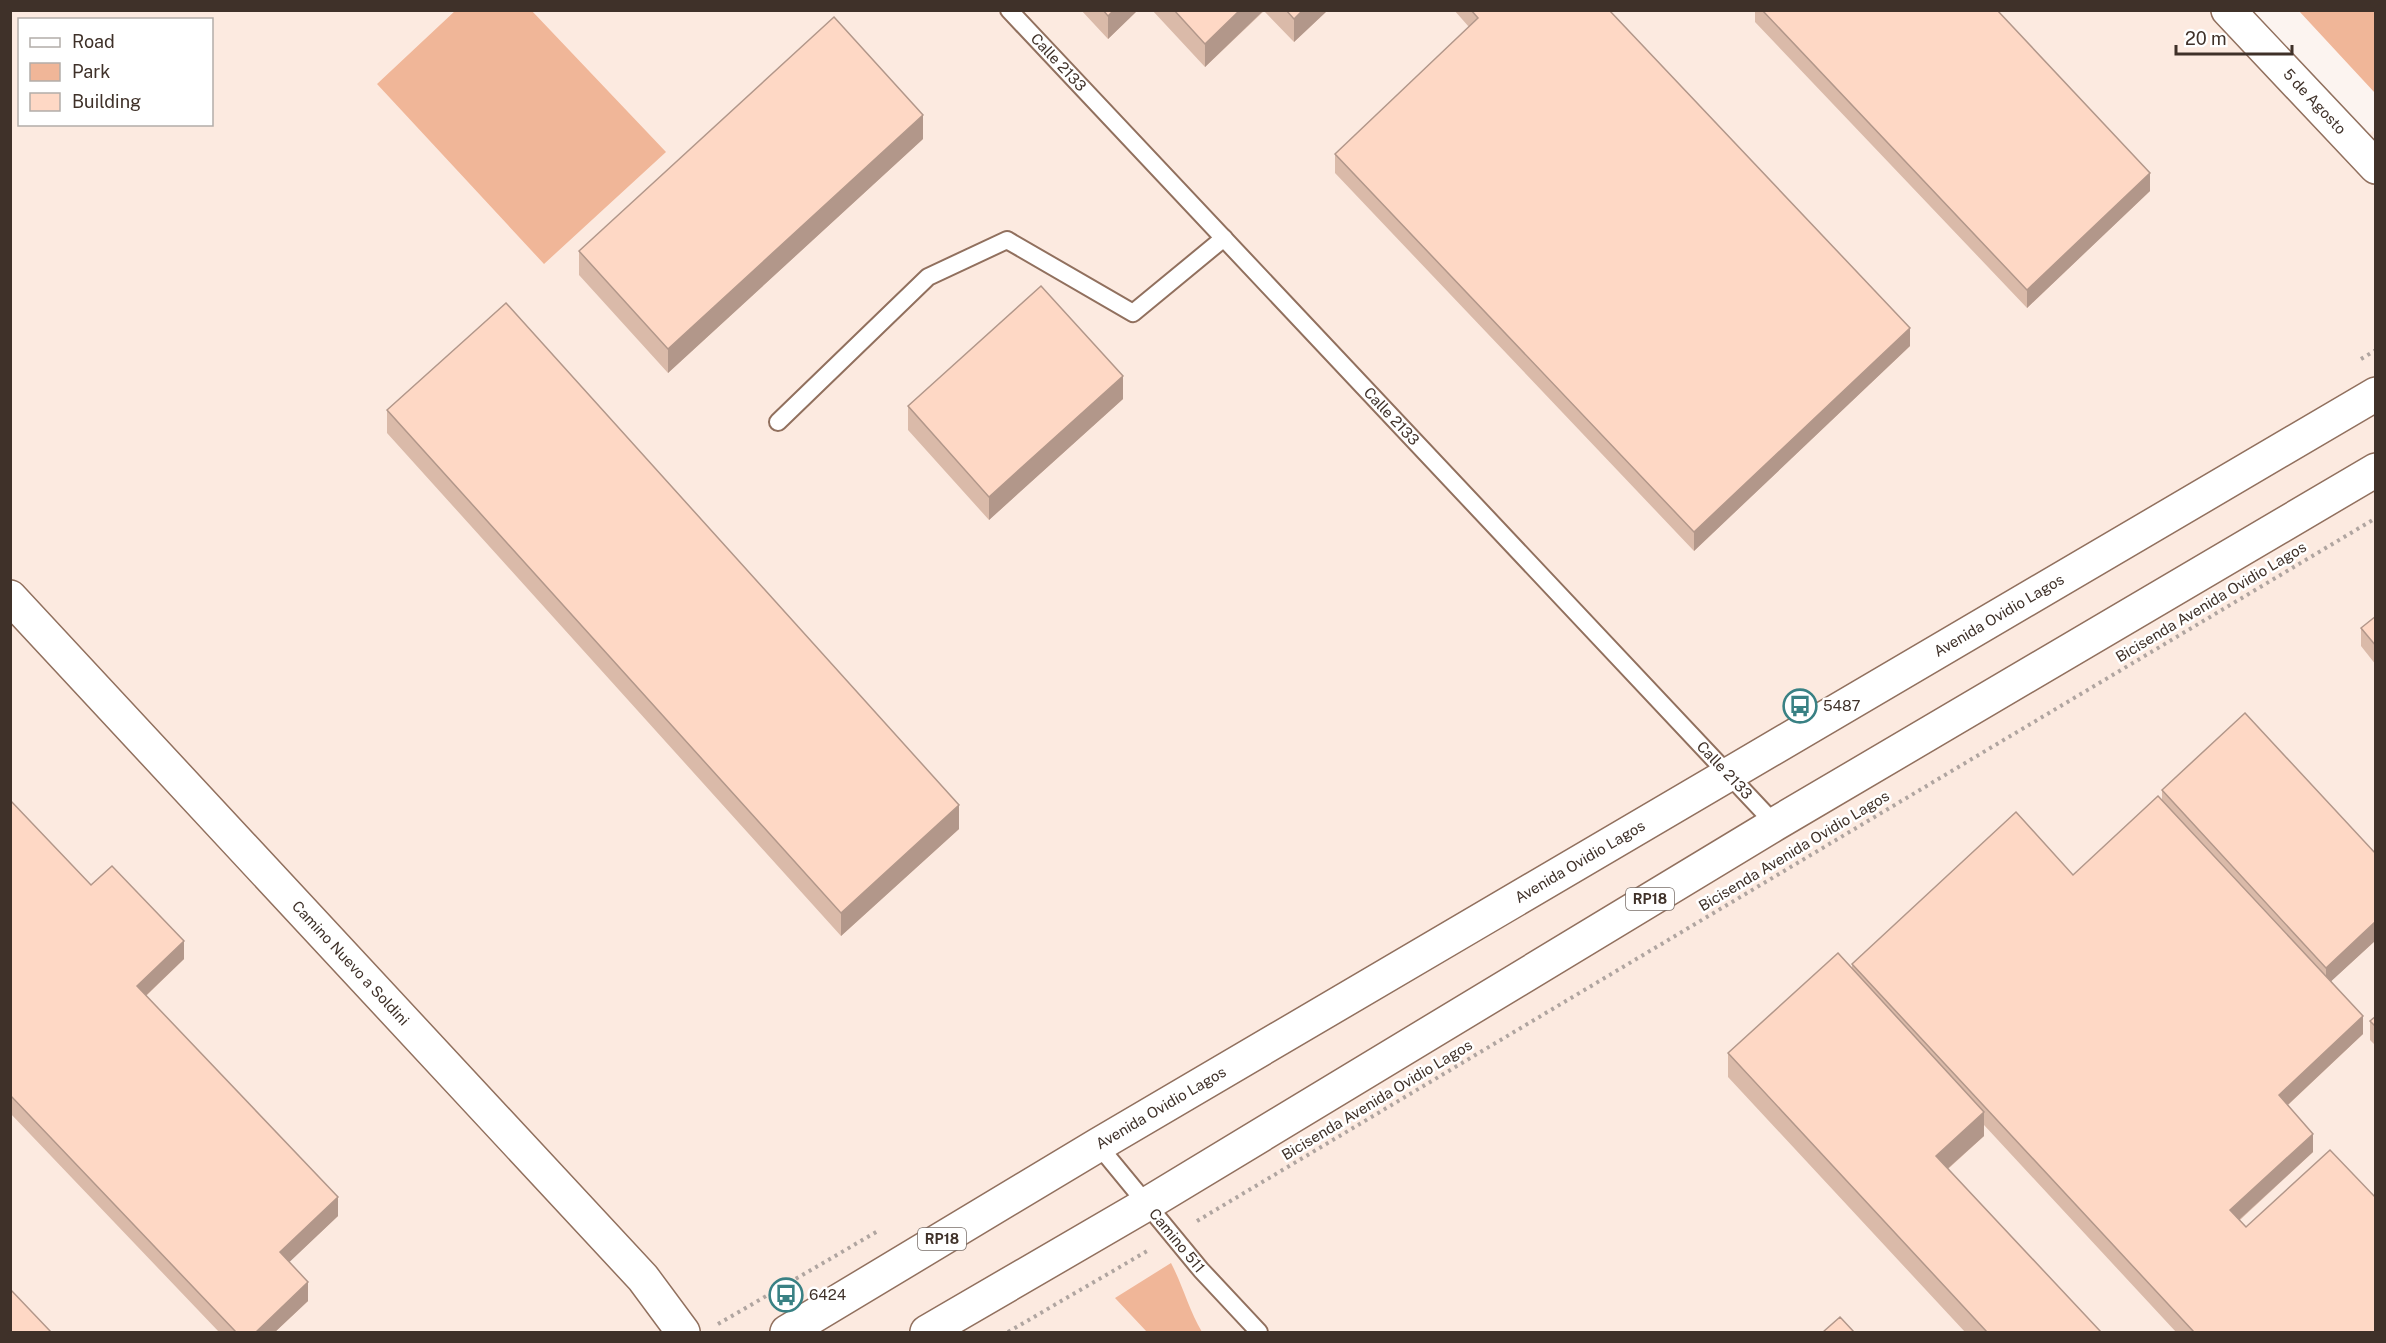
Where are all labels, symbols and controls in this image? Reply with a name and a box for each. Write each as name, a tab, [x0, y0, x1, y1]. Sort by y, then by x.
legend	[18, 18, 213, 126]
scale bar	[2176, 18, 2292, 56]
text: 20 m	[2185, 28, 2227, 49]
street label: Calle 2133	[1028, 30, 1090, 94]
text: Road	[72, 31, 115, 52]
text: Park	[72, 61, 110, 82]
street label: 5 de Agosto	[2280, 65, 2350, 138]
text: Building	[72, 91, 141, 112]
street label: Calle 2133	[1361, 384, 1423, 448]
street label: Bicisenda Avenida Ovidio Lagos	[2113, 538, 2309, 665]
street label: Avenida Ovidio Lagos	[1931, 570, 2067, 660]
bus stop icon: 5487	[1782, 688, 1818, 724]
place label: 5487	[1823, 697, 1860, 714]
street label: Calle 2133	[1694, 738, 1756, 802]
street label: Bicisenda Avenida Ovidio Lagos	[1696, 787, 1892, 914]
street label: Avenida Ovidio Lagos	[1512, 817, 1648, 906]
road number: RP18	[1626, 888, 1674, 910]
street label: Camino Nuevo a Soldini	[289, 897, 413, 1029]
street label: Bicisenda Avenida Ovidio Lagos	[1279, 1036, 1475, 1163]
street label: Avenida Ovidio Lagos	[1093, 1063, 1229, 1152]
street label: Camino 511	[1146, 1205, 1209, 1276]
road number: RP18	[918, 1228, 966, 1250]
bus stop icon: 6424	[768, 1277, 804, 1313]
place label: 6424	[809, 1286, 846, 1303]

